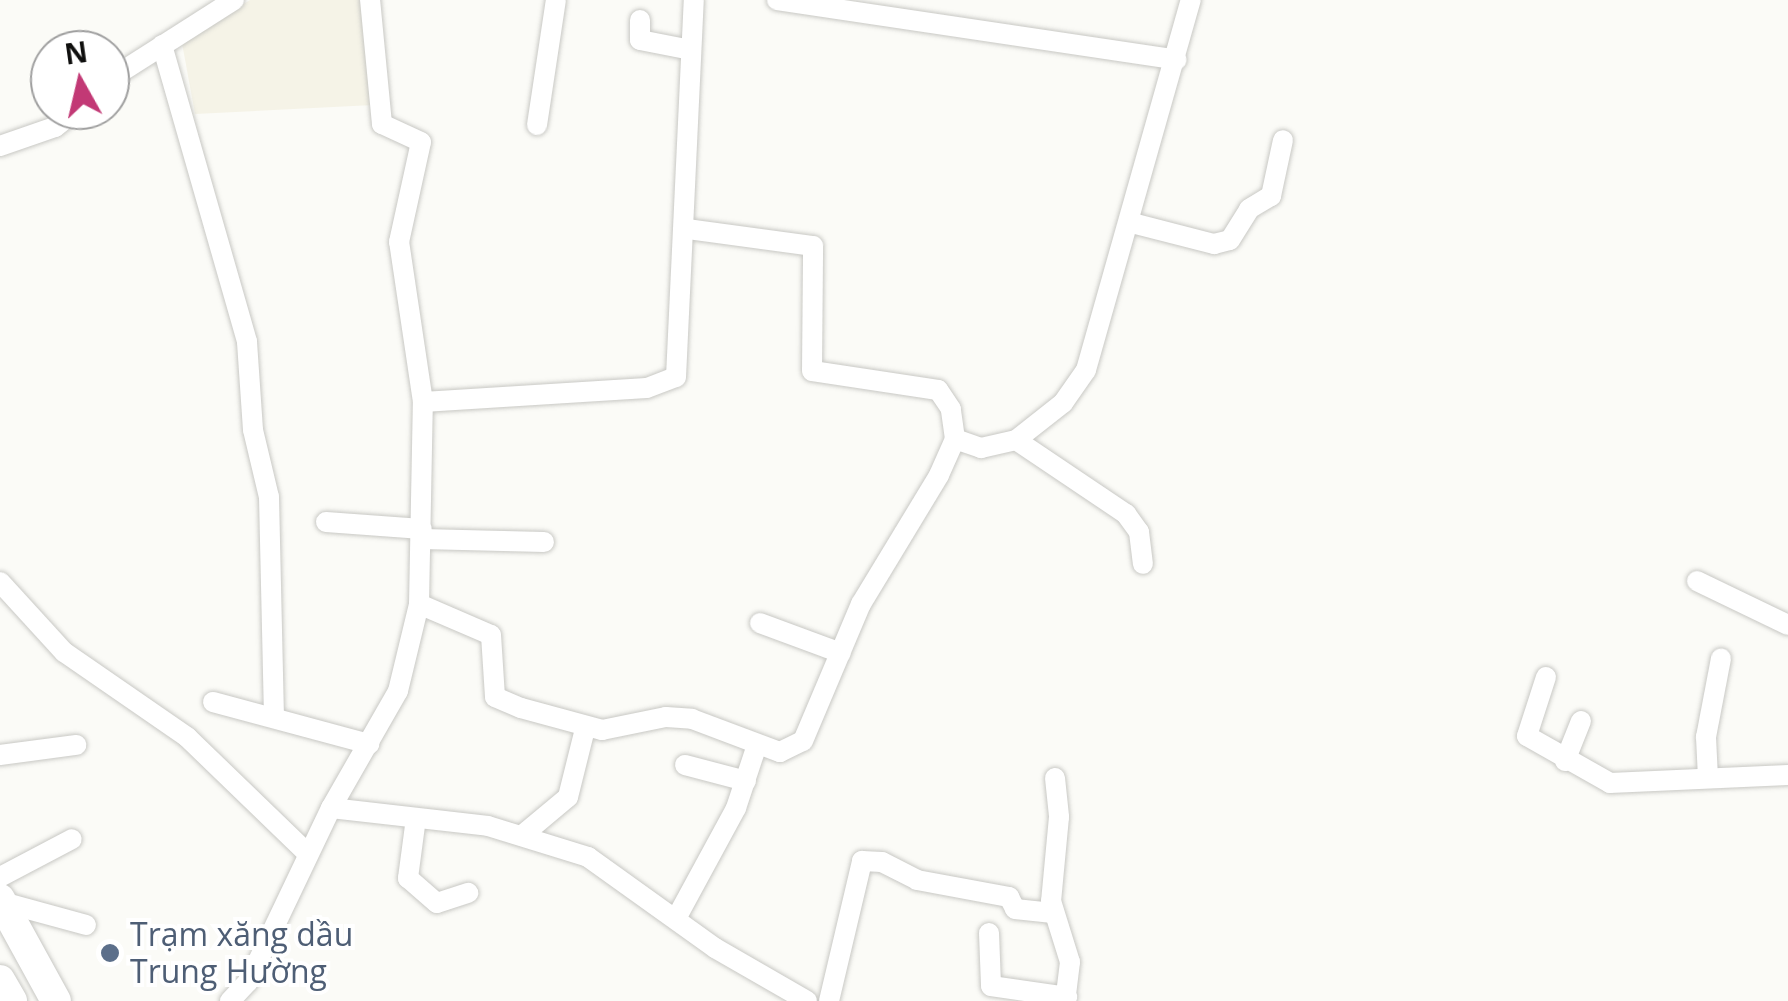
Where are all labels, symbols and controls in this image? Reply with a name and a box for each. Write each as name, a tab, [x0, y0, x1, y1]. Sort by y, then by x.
north arrow	[30, 30, 130, 130]
text: N	[62, 32, 90, 73]
place label: Trạm xăng dầu Trung Hường	[130, 916, 353, 991]
marker: Trạm xăng dầu Trung Hường	[99, 942, 121, 964]

